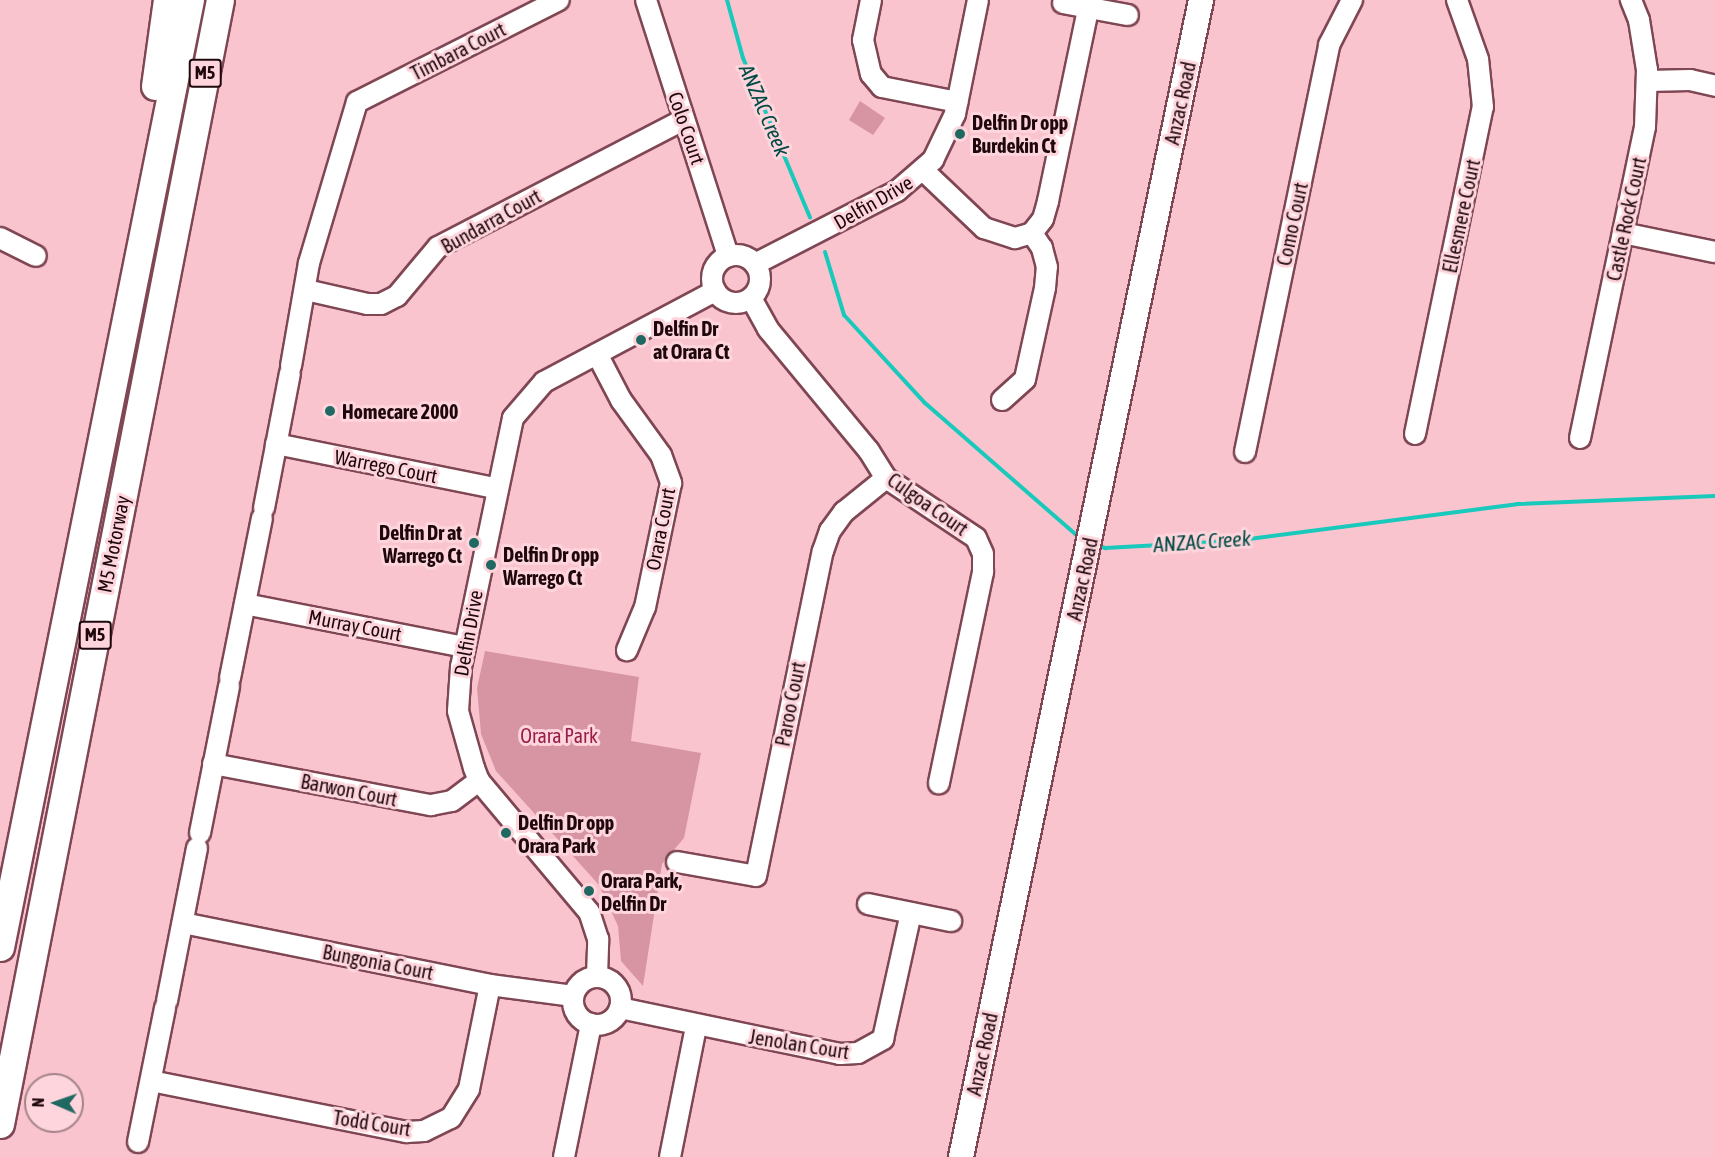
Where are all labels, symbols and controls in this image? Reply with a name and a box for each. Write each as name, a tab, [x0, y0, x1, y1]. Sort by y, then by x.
street label: Timbara Court	[407, 17, 509, 85]
road number: M5	[188, 58, 222, 88]
street label: Anzac Road	[1159, 59, 1201, 147]
water label: ANZAC Creek	[734, 60, 796, 160]
street label: Colo Court	[663, 89, 711, 167]
place label: Delfin Dr opp Burdekin Ct	[972, 110, 1068, 157]
marker: Delfin Dr opp Burdekin Ct	[953, 127, 967, 141]
street label: Castle Rock Court	[1601, 155, 1651, 283]
street label: Ellesmere Court	[1437, 157, 1485, 275]
street label: Delfin Drive	[829, 170, 917, 234]
street label: Como Court	[1271, 180, 1313, 268]
street label: Bundarra Court	[437, 184, 545, 258]
place label: Delfin Dr at Orara Ct	[653, 316, 730, 363]
marker: Delfin Dr at Orara Ct	[634, 333, 648, 347]
place label: Homecare 2000	[342, 399, 458, 423]
marker: Homecare 2000	[323, 404, 337, 418]
street label: Warrego Court	[333, 444, 439, 488]
street label: Culgoa Court	[883, 468, 973, 540]
street label: Orara Court	[640, 486, 680, 572]
street label: M5 Motorway	[92, 493, 134, 595]
place label: Delfin Dr at Warrego Ct	[379, 520, 462, 567]
water label: ANZAC Creek	[1152, 525, 1252, 557]
street label: Anzac Road	[1061, 535, 1103, 623]
marker: Delfin Dr at Warrego Ct	[467, 536, 481, 550]
place label: Delfin Dr opp Warrego Ct	[503, 542, 599, 589]
marker: Delfin Dr opp Warrego Ct	[484, 558, 498, 572]
street label: Delfin Drive	[449, 588, 487, 678]
street label: Murray Court	[306, 604, 404, 646]
road number: M5	[78, 620, 112, 650]
street label: Paroo Court	[770, 660, 810, 748]
park label: Orara Park	[520, 723, 598, 747]
street label: Barwon Court	[299, 769, 399, 811]
place label: Delfin Dr opp Orara Park	[518, 810, 614, 857]
marker: Delfin Dr opp Orara Park	[499, 826, 513, 840]
place label: Orara Park, Delfin Dr	[601, 868, 682, 915]
marker: Orara Park, Delfin Dr	[582, 884, 596, 898]
street label: Bungonia Court	[321, 940, 435, 984]
street label: Anzac Road	[961, 1010, 1003, 1098]
street label: Jenolan Court	[747, 1024, 851, 1064]
north arrow	[24, 1073, 84, 1133]
text: N	[29, 1097, 47, 1107]
street label: Todd Court	[332, 1105, 412, 1141]

